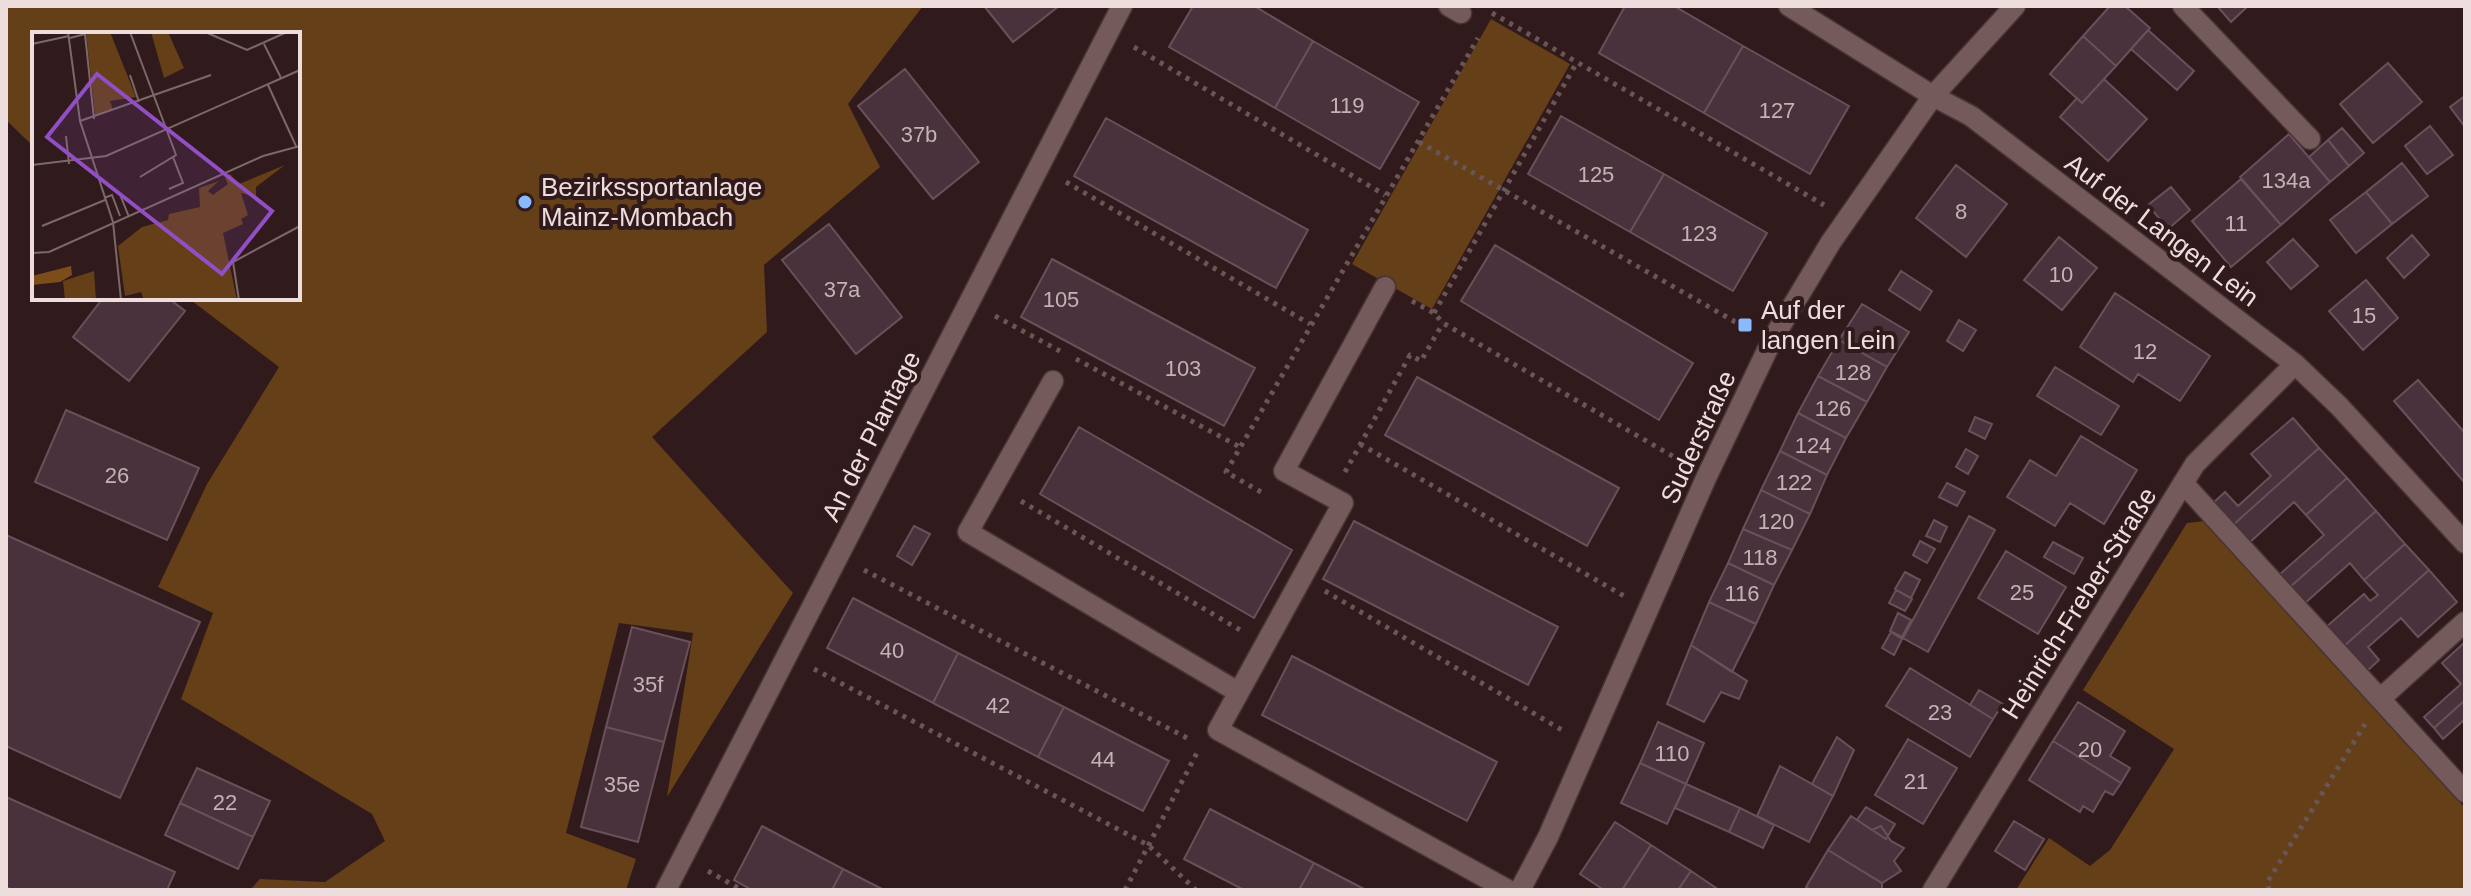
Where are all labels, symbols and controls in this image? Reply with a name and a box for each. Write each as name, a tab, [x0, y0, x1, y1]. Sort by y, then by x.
inset map	[32, 32, 300, 300]
house number: 119	[1329, 93, 1365, 118]
house number: 127	[1759, 98, 1795, 123]
house number: 37b	[901, 122, 937, 147]
street label: Auf der Langen Lein	[2059, 148, 2265, 312]
house number: 125	[1578, 162, 1614, 187]
house number: 134a	[2262, 168, 2311, 193]
place label: Bezirkssportanlage Mainz-Mombach	[541, 172, 762, 232]
marker: Bezirkssportanlage Mainz-Mombach	[516, 193, 534, 211]
house number: 8	[1955, 199, 1967, 224]
house number: 11	[2225, 211, 2247, 236]
house number: 123	[1681, 221, 1717, 246]
house number: 10	[2049, 262, 2073, 287]
house number: 37a	[824, 277, 861, 302]
house number: 105	[1043, 287, 1079, 312]
place label: Auf der langen Lein	[1761, 295, 1895, 355]
house number: 15	[2352, 303, 2376, 328]
marker: Auf der langen Lein	[1736, 316, 1754, 334]
house number: 12	[2133, 339, 2157, 364]
street label: An der Plantage	[815, 346, 927, 526]
house number: 103	[1165, 356, 1201, 381]
house number: 128	[1835, 360, 1871, 385]
street label: Suderstraße	[1654, 366, 1742, 508]
house number: 126	[1815, 396, 1851, 421]
house number: 124	[1795, 433, 1831, 458]
house number: 26	[105, 463, 129, 488]
house number: 122	[1776, 470, 1812, 495]
street label: Heinrich-Freber-Straße	[1995, 482, 2163, 724]
house number: 120	[1758, 509, 1794, 534]
house number: 118	[1742, 545, 1778, 570]
house number: 25	[2010, 580, 2034, 605]
house number: 116	[1724, 581, 1760, 606]
house number: 40	[880, 638, 904, 663]
house number: 35f	[633, 672, 664, 697]
house number: 42	[986, 693, 1010, 718]
house number: 23	[1928, 700, 1952, 725]
house number: 20	[2078, 737, 2102, 762]
house number: 110	[1654, 741, 1690, 766]
house number: 44	[1091, 747, 1115, 772]
house number: 21	[1904, 769, 1928, 794]
house number: 35e	[604, 772, 640, 797]
house number: 22	[213, 790, 237, 815]

